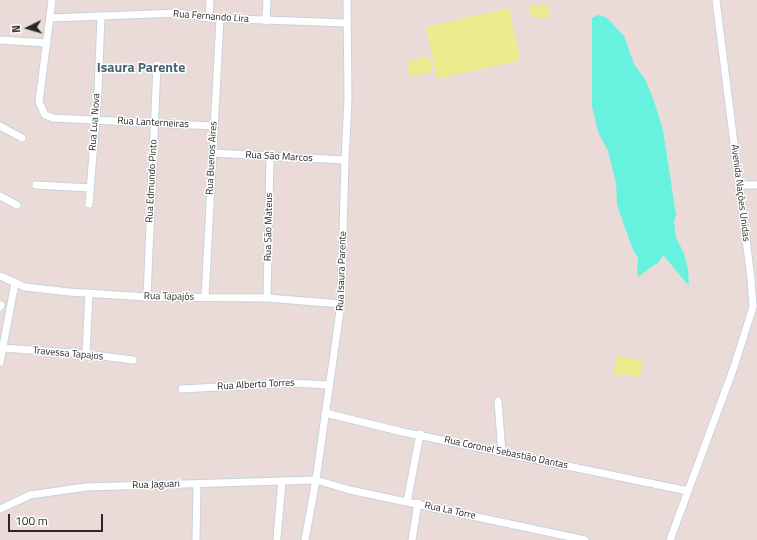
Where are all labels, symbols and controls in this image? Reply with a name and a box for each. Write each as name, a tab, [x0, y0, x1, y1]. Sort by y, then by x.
north arrow	[8, 8, 48, 48]
street label: Rua Fernando Lira	[173, 8, 249, 26]
text: N	[8, 25, 24, 34]
district label: Isaura Parente	[97, 61, 185, 77]
street label: Rua Lua Nova	[87, 93, 103, 151]
street label: Rua Lanterneiras	[117, 115, 189, 131]
street label: Rua Buenos Aires	[204, 121, 220, 195]
street label: Rua Edmundo Pinto	[144, 139, 160, 223]
street label: Avenida Nações Unidas	[728, 144, 752, 242]
street label: Rua São Marcos	[245, 149, 313, 165]
street label: Rua São Mateus	[262, 193, 276, 261]
street label: Rua Isaura Parente	[335, 231, 349, 311]
street label: Rua Tapajós	[144, 291, 194, 303]
street label: Travessa Tapajos	[32, 345, 104, 363]
street label: Rua Alberto Torres	[217, 377, 295, 393]
street label: Rua Coronel Sebastião Dantas	[443, 434, 569, 472]
street label: Rua Jaguari	[132, 478, 180, 492]
street label: Rua La Torre	[423, 500, 477, 522]
scale bar	[10, 506, 105, 532]
text: 100 m	[15, 511, 48, 530]

